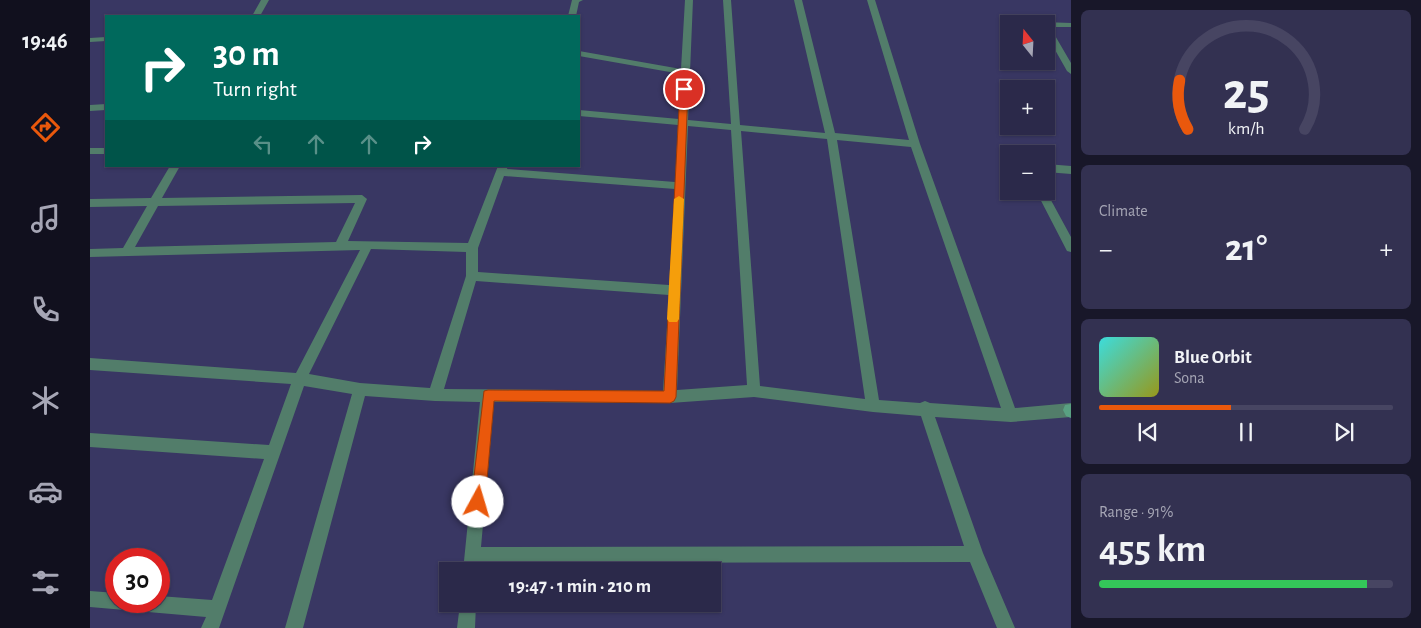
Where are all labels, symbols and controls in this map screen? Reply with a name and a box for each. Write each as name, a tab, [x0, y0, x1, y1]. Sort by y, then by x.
north arrow	[1000, 15, 1055, 70]
map controls	[1000, 15, 1055, 200]
text: 19:46	[22, 30, 68, 52]
icon: right	[130, 35, 195, 100]
text: 30 m	[213, 37, 280, 72]
text: 25	[1223, 66, 1269, 118]
pin	[663, 68, 705, 110]
icon: arrive	[670, 75, 698, 103]
text: Turn right	[213, 78, 297, 100]
button: +	[1000, 80, 1055, 135]
icon: directions	[28, 110, 63, 145]
text: km/h	[1228, 120, 1264, 138]
icon: left	[249, 130, 277, 158]
icon: ahead	[302, 130, 330, 158]
icon: ahead	[355, 130, 383, 158]
icon: right	[408, 130, 436, 158]
button: −	[1000, 145, 1055, 200]
icon: music	[28, 201, 63, 236]
text: Climate	[1099, 203, 1148, 219]
text: 21°	[1225, 230, 1267, 268]
text: −	[1099, 236, 1112, 264]
text: +	[1380, 236, 1393, 264]
icon: phone	[28, 292, 63, 327]
text: Blue Orbit	[1174, 348, 1252, 367]
text: Sona	[1174, 370, 1205, 386]
icon: climate	[28, 383, 63, 418]
icon: previous	[1134, 418, 1162, 446]
icon: pause	[1232, 418, 1260, 446]
icon: next	[1330, 418, 1358, 446]
icon: car	[28, 474, 63, 509]
position arrow	[451, 475, 503, 527]
text: Range · 91%	[1099, 504, 1173, 520]
text: 455 km	[1099, 531, 1206, 569]
speed limit sign: 30	[105, 548, 170, 613]
icon: filters	[28, 565, 63, 600]
text: 19:47 · 1 min · 210 m	[509, 577, 651, 596]

